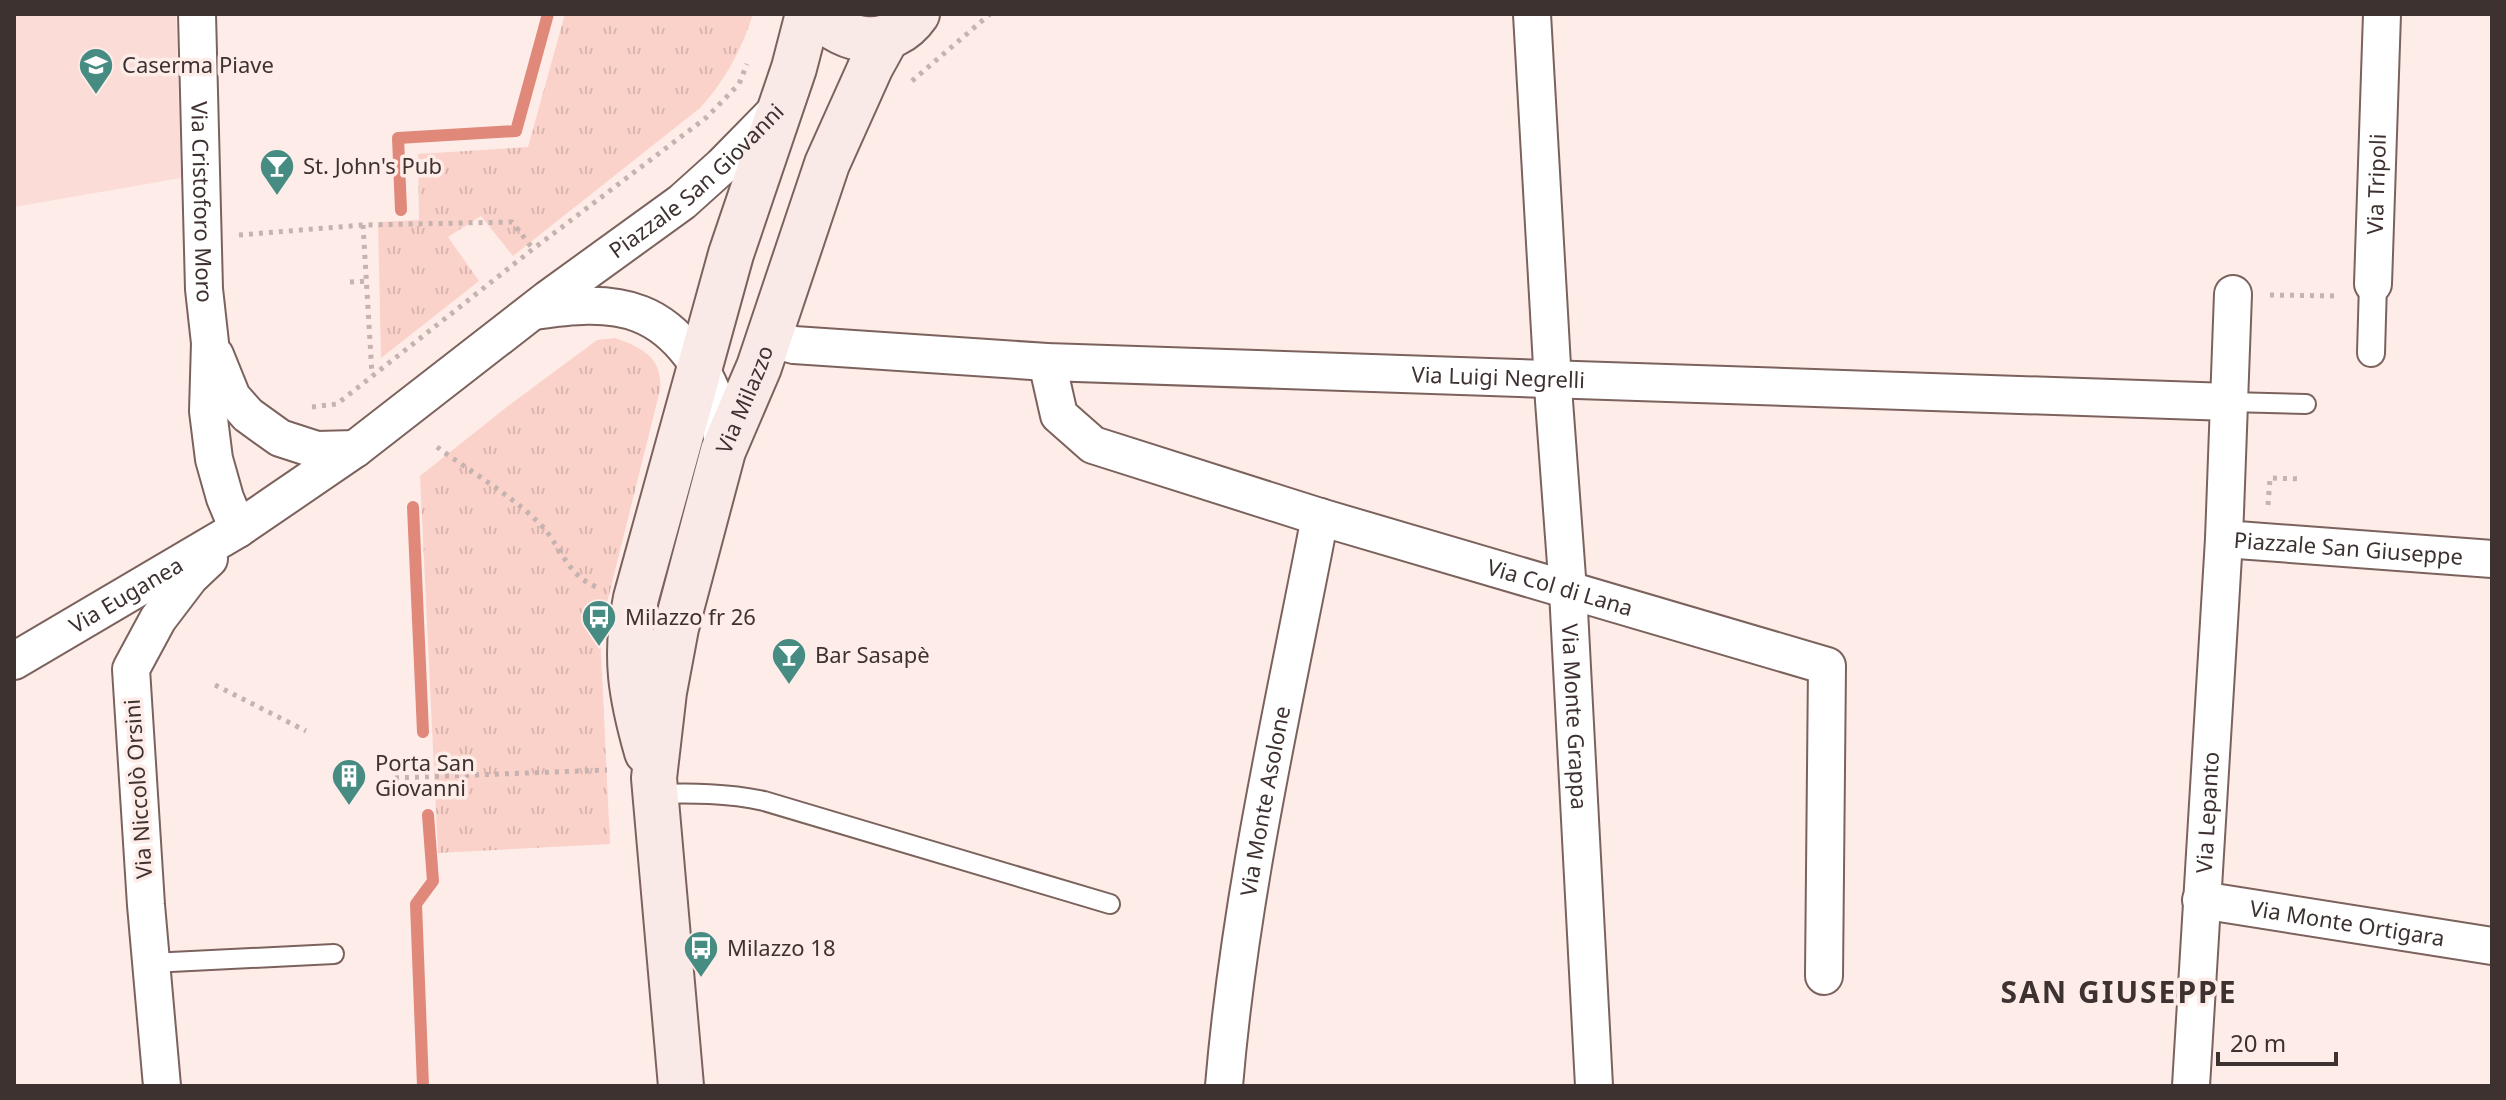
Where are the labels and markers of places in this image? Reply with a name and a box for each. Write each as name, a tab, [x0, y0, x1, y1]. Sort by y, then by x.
school or university icon: Caserma Piave	[77, 46, 115, 96]
place label: Caserma Piave	[122, 49, 274, 79]
bar icon: St. John's Pub	[258, 147, 296, 197]
place label: St. John's Pub	[303, 150, 442, 180]
bus stop icon: Milazzo fr 26	[580, 598, 618, 648]
place label: Milazzo fr 26	[625, 601, 756, 631]
bar icon: Bar Sasapè	[770, 636, 808, 686]
place label: Bar Sasapè	[815, 639, 930, 669]
place label: Porta San Giovanni	[375, 747, 475, 802]
building icon: Porta San Giovanni	[330, 757, 368, 807]
bus stop icon: Milazzo 18	[682, 929, 720, 979]
place label: Milazzo 18	[727, 932, 836, 962]

